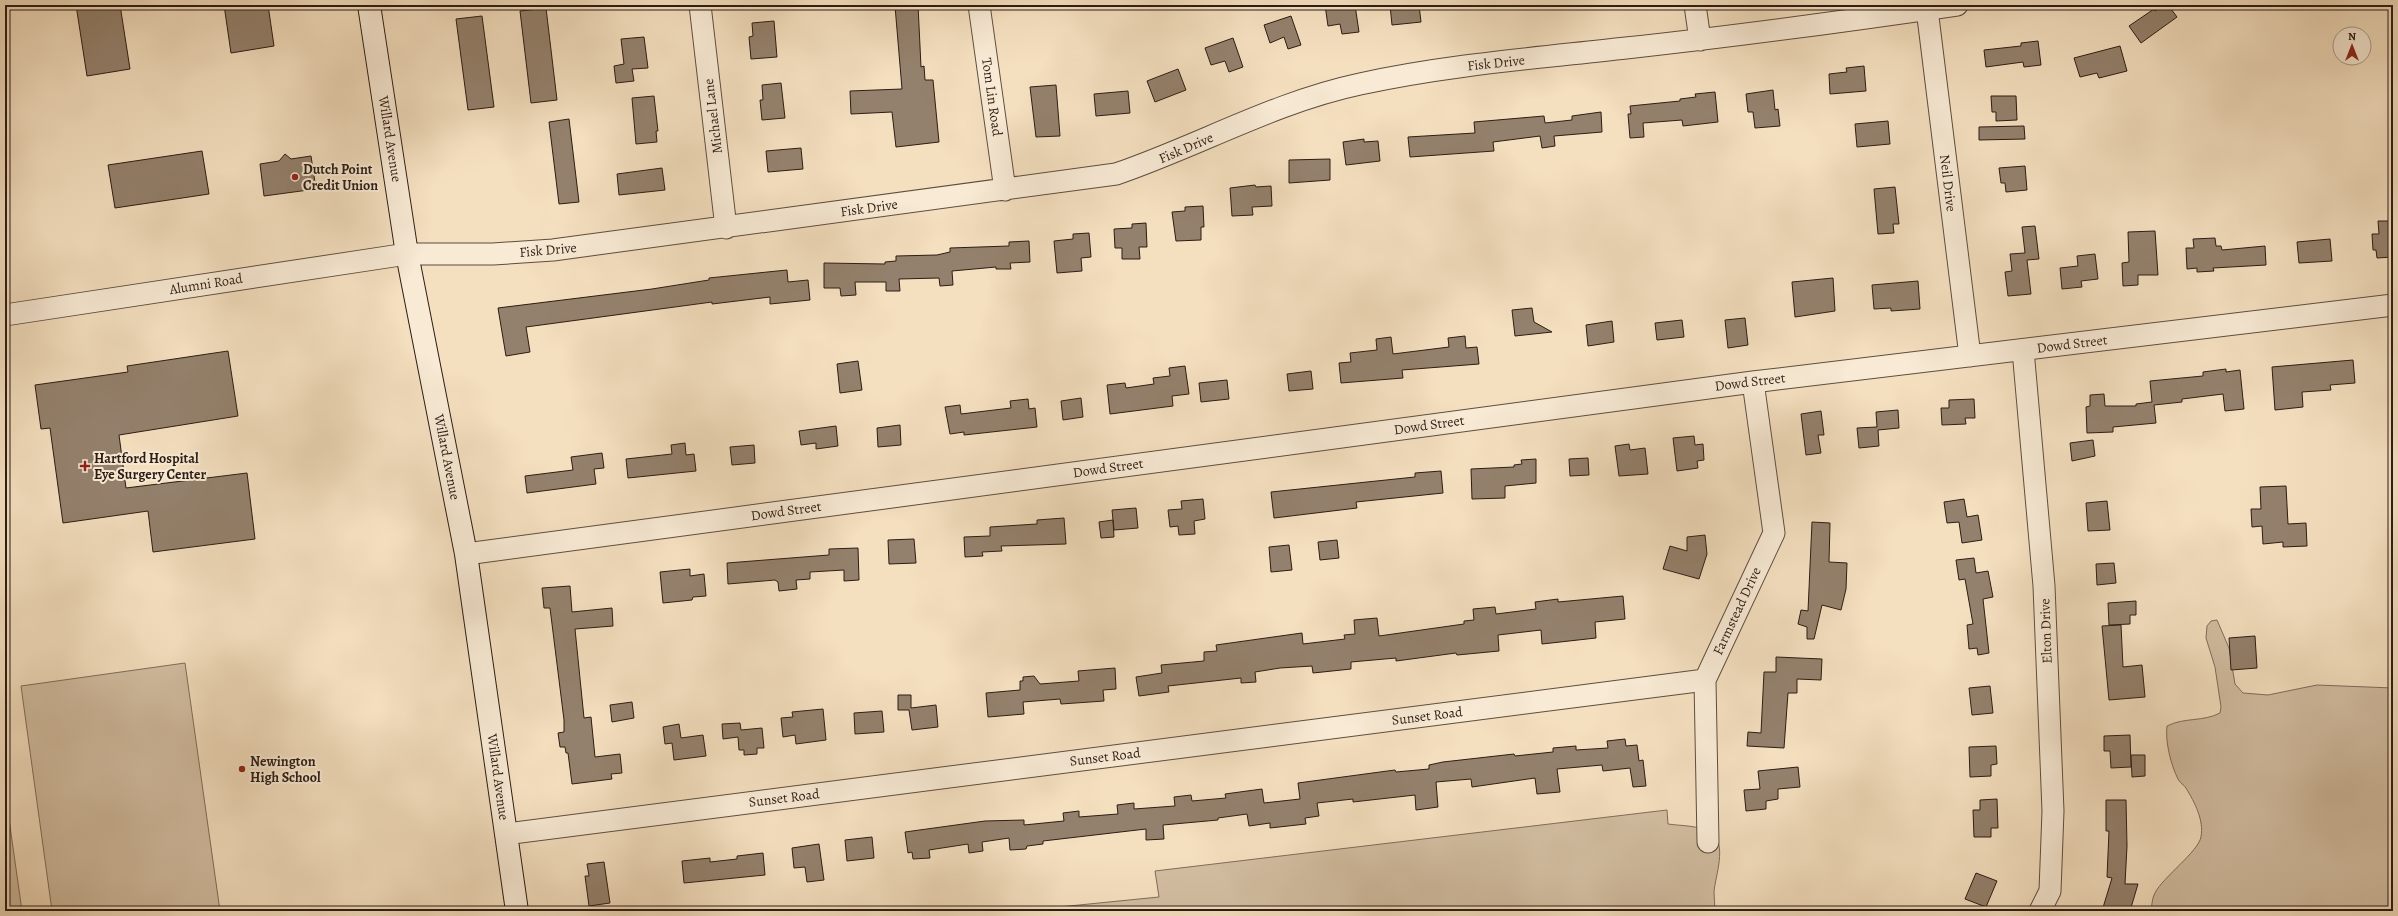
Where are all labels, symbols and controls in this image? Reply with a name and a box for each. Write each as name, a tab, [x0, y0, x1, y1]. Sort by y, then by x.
north arrow	[2332, 26, 2372, 66]
text: N	[2348, 29, 2356, 44]
street label: Fisk Drive	[1466, 51, 1526, 75]
street label: Tom Lin Road	[977, 57, 1007, 138]
street label: Michael Lane	[699, 77, 727, 155]
street label: Willard Avenue	[374, 94, 406, 183]
street label: Fisk Drive	[1156, 128, 1216, 168]
street label: Neil Drive	[1935, 153, 1961, 213]
place label: Dutch Point Credit Union	[303, 160, 378, 195]
marker: Dutch Point Credit Union	[290, 172, 300, 182]
street label: Fisk Drive	[839, 195, 899, 221]
street label: Fisk Drive	[518, 238, 578, 262]
street label: Alumni Road	[167, 269, 245, 299]
street label: Dowd Street	[2036, 330, 2109, 358]
street label: Dowd Street	[1714, 368, 1787, 396]
street label: Dowd Street	[1393, 411, 1466, 439]
street label: Willard Avenue	[429, 412, 465, 502]
place label: Hartford Hospital Eye Surgery Center	[94, 449, 206, 484]
street label: Dowd Street	[1072, 454, 1145, 482]
marker: Hartford Hospital Eye Surgery Center	[79, 460, 91, 472]
street label: Dowd Street	[750, 497, 823, 525]
street label: Farmstead Drive	[1708, 564, 1766, 658]
street label: Elton Drive	[2035, 598, 2057, 664]
street label: Sunset Road	[1391, 702, 1464, 730]
street label: Willard Avenue	[482, 732, 513, 821]
street label: Sunset Road	[1069, 743, 1142, 771]
place label: Newington High School	[250, 752, 321, 787]
marker: Newington High School	[237, 764, 247, 774]
street label: Sunset Road	[748, 784, 821, 812]

